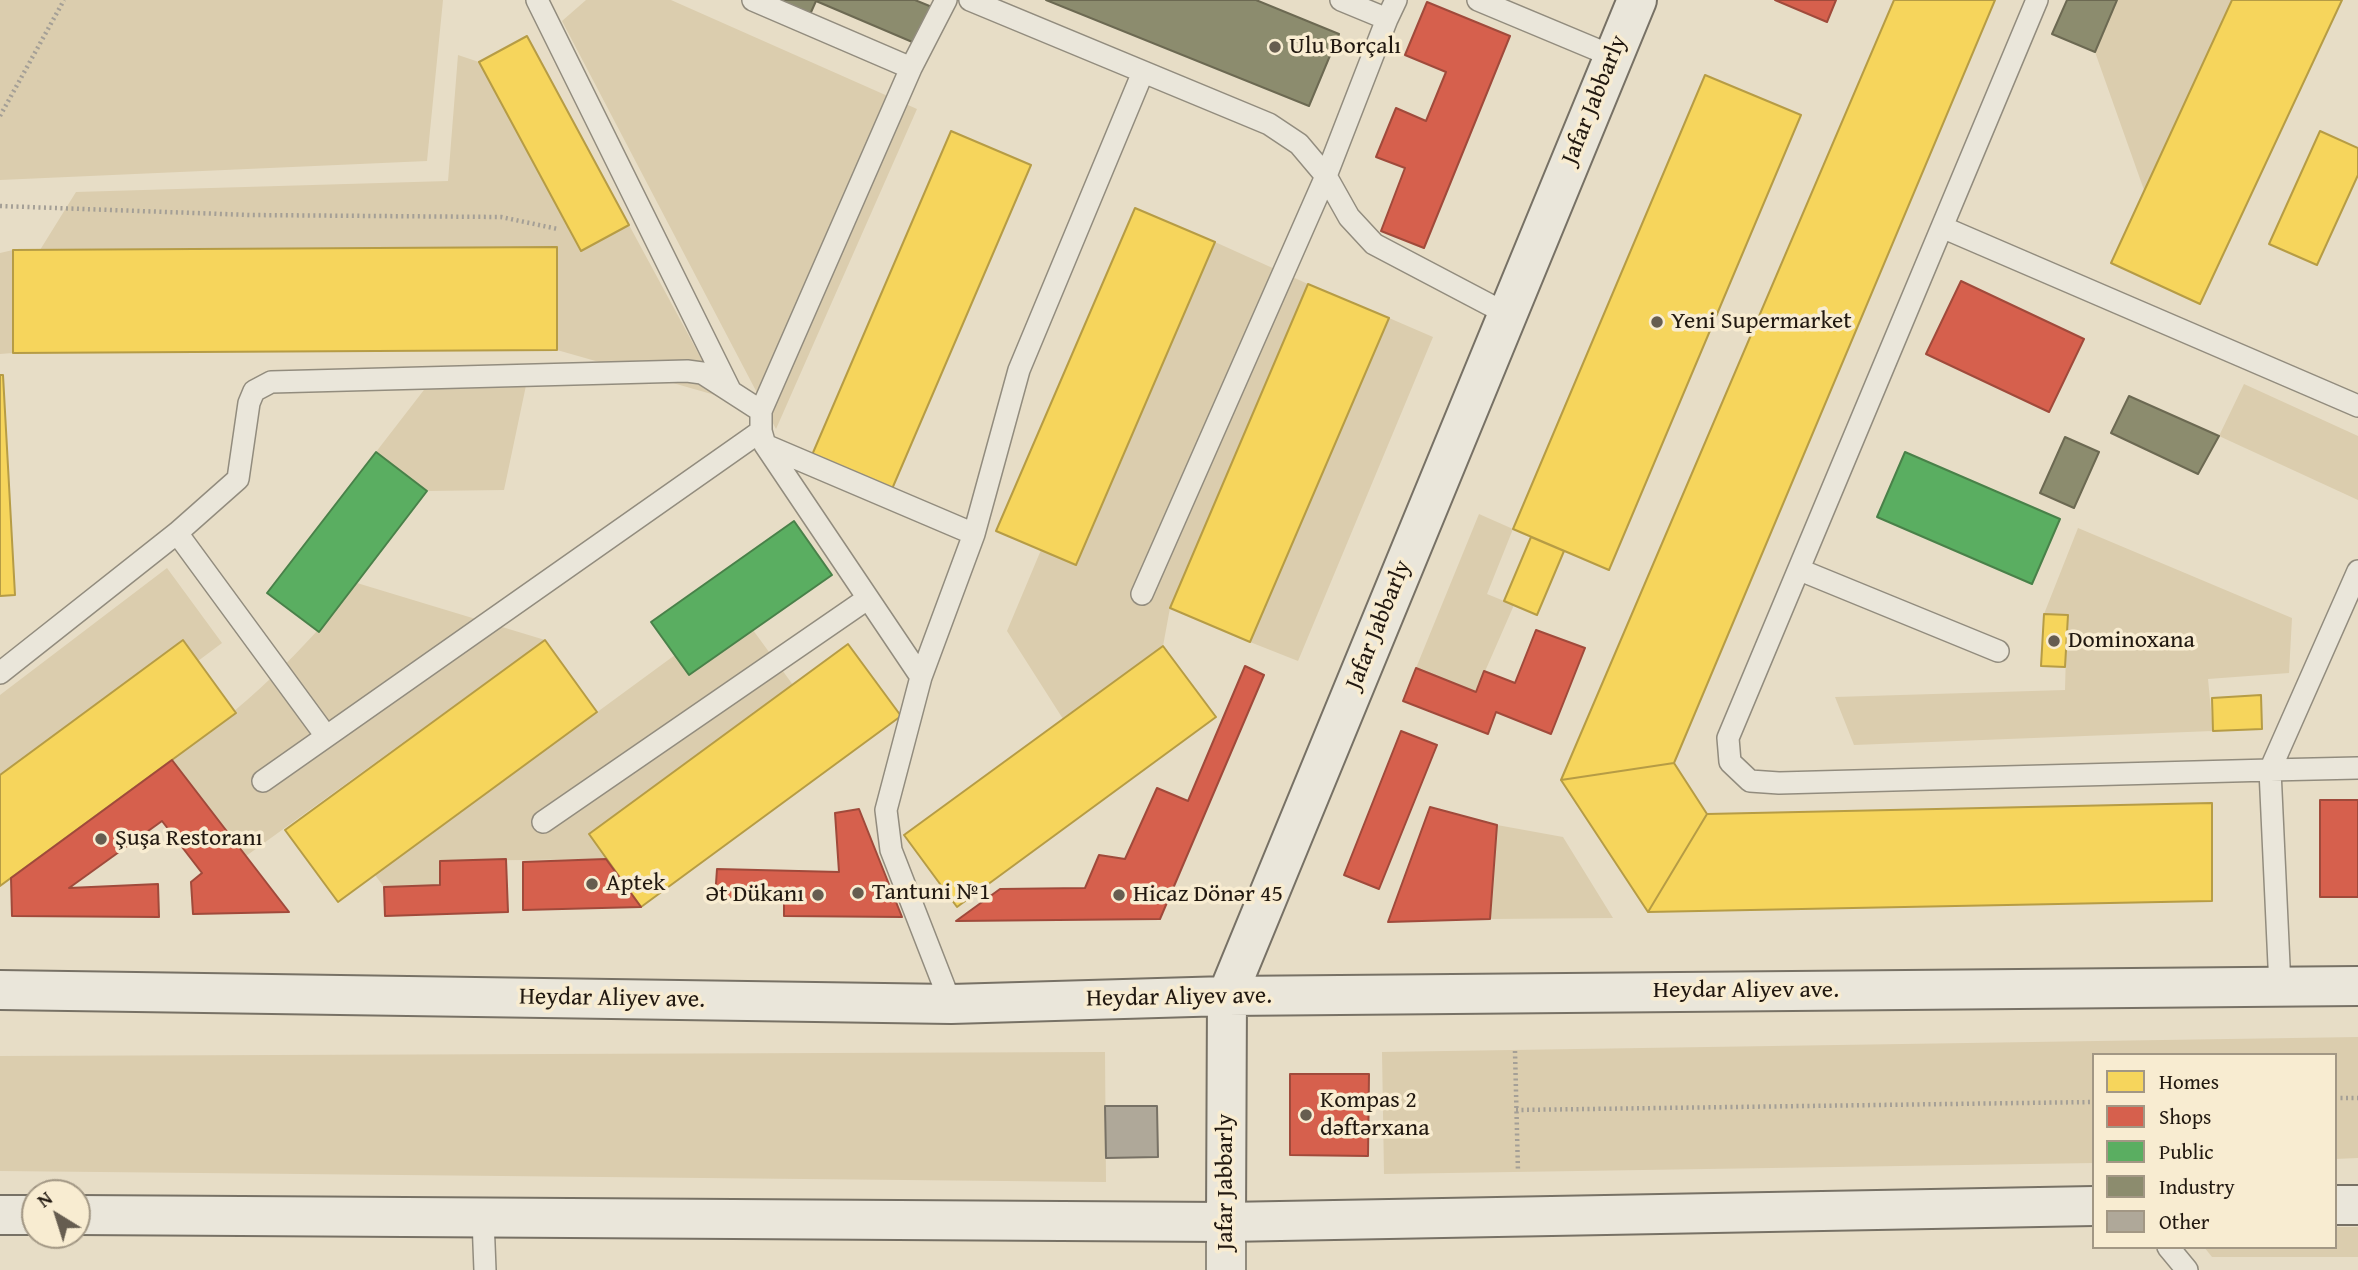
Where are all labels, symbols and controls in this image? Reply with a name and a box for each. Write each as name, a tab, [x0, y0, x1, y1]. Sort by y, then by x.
street label: Jafar Jabbarly	[1556, 31, 1634, 169]
place label: Ulu Borçalı	[1289, 33, 1401, 61]
marker: Ulu Borçalı	[1267, 39, 1283, 55]
place label: Yeni Supermarket	[1671, 308, 1852, 336]
marker: Yeni Supermarket	[1649, 314, 1665, 330]
street label: Jafar Jabbarly	[1340, 556, 1418, 694]
place label: Dominoxana	[2068, 627, 2195, 655]
marker: Dominoxana	[2046, 633, 2062, 649]
place label: Şuşa Restoranı	[115, 825, 262, 853]
marker: Şuşa Restoranı	[93, 831, 109, 847]
place label: Aptek	[606, 870, 665, 898]
marker: Aptek	[584, 876, 600, 892]
place label: Tantuni №1	[872, 879, 991, 907]
place label: Әt Dükanı	[706, 881, 804, 909]
place label: Hicaz Dönәr 45	[1133, 881, 1283, 909]
marker: Tantuni №1	[850, 885, 866, 901]
marker: Әt Dükanı	[810, 887, 826, 903]
marker: Hicaz Dönәr 45	[1111, 887, 1127, 903]
street label: Heydar Aliyev ave.	[1653, 977, 1839, 1005]
street label: Heydar Aliyev ave.	[1086, 982, 1272, 1014]
street label: Heydar Aliyev ave.	[519, 983, 705, 1015]
legend	[2092, 1053, 2337, 1249]
text: Homes	[2159, 1066, 2219, 1097]
place label: Kompas 2 dəftərxana	[1320, 1087, 1430, 1143]
text: Shops	[2159, 1101, 2211, 1132]
marker: Kompas 2 dəftərxana	[1298, 1107, 1314, 1123]
street label: Jafar Jabbarly	[1212, 1114, 1240, 1250]
text: Public	[2159, 1136, 2214, 1167]
text: Industry	[2159, 1171, 2235, 1202]
north arrow	[21, 1179, 91, 1249]
text: N	[31, 1184, 58, 1214]
text: Other	[2159, 1206, 2209, 1237]

